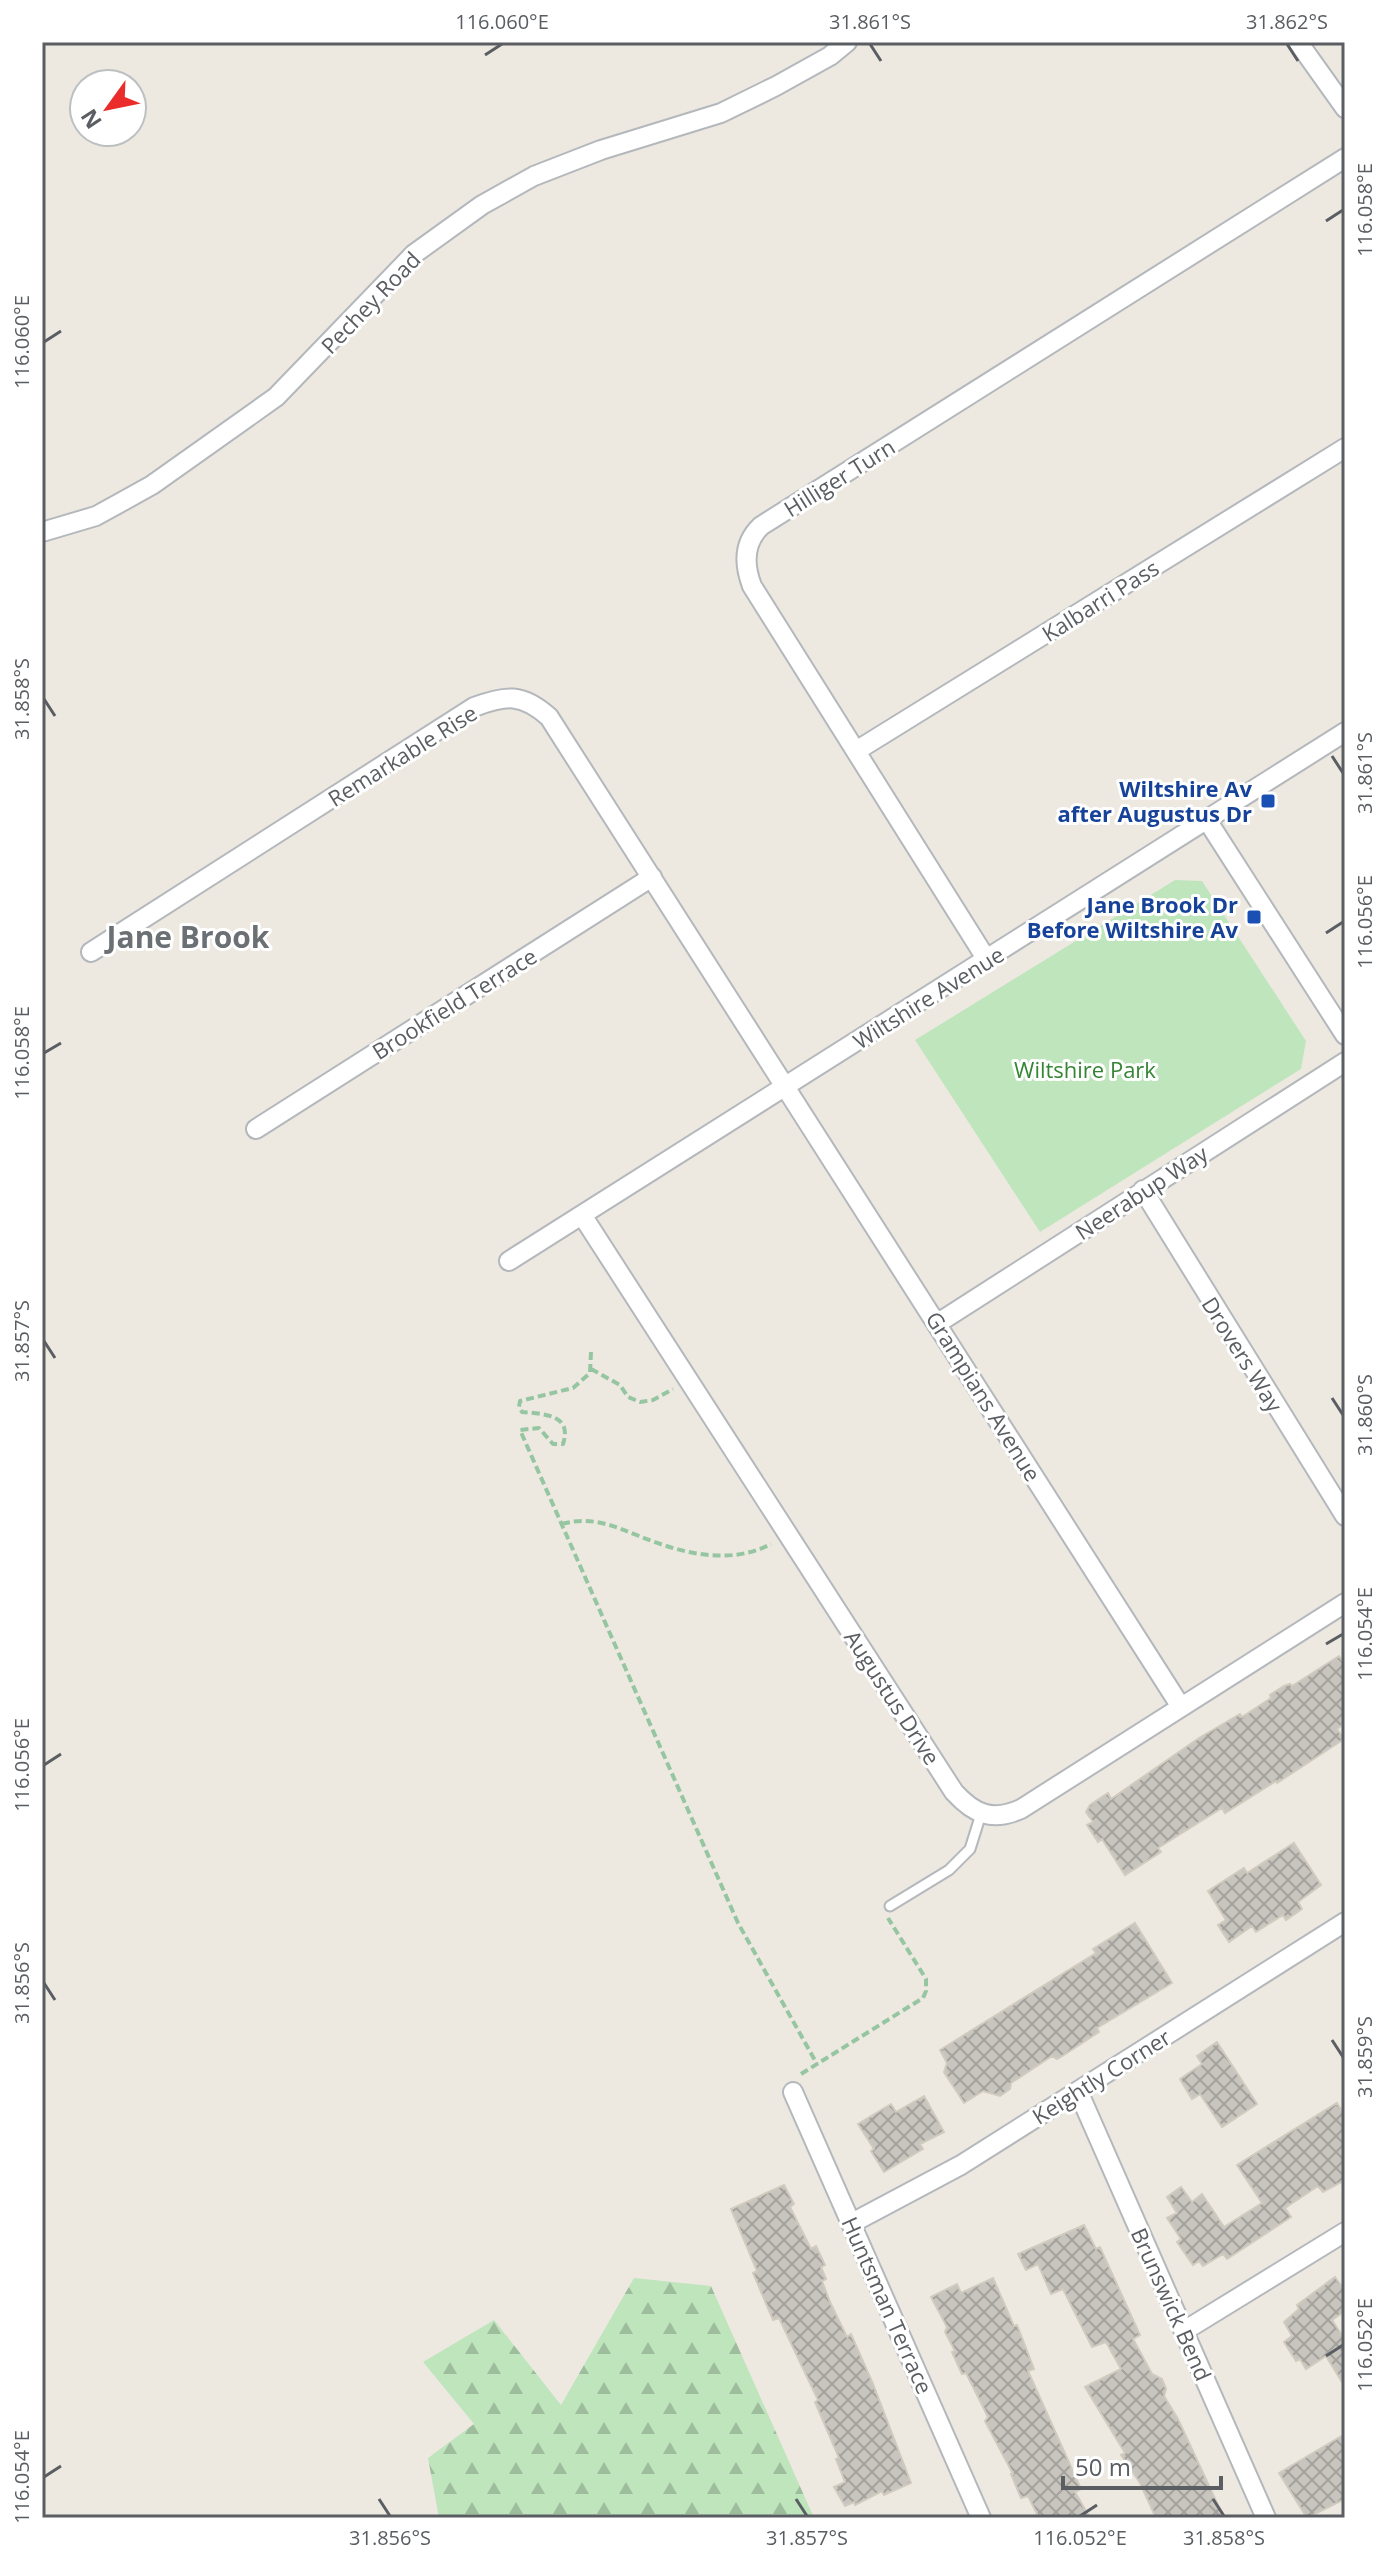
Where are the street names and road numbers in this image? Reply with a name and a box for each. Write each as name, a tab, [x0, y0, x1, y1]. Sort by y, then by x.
street label: Pechey Road	[314, 244, 426, 360]
street label: Hilliger Turn	[778, 431, 900, 523]
street label: Kalbarri Pass	[1036, 552, 1164, 648]
street label: Remarkable Rise	[322, 697, 482, 813]
street label: Wiltshire Avenue	[847, 939, 1009, 1055]
street label: Brookfield Terrace	[366, 940, 542, 1066]
street label: Neerabup Way	[1069, 1137, 1214, 1246]
street label: Drovers Way	[1196, 1291, 1291, 1418]
street label: Grampians Avenue	[920, 1305, 1048, 1487]
street label: Augustus Drive	[838, 1624, 948, 1770]
street label: Keightly Corner	[1026, 2021, 1176, 2131]
street label: Huntsman Terrace	[835, 2212, 941, 2398]
street label: Brunswick Bend	[1125, 2223, 1219, 2385]

